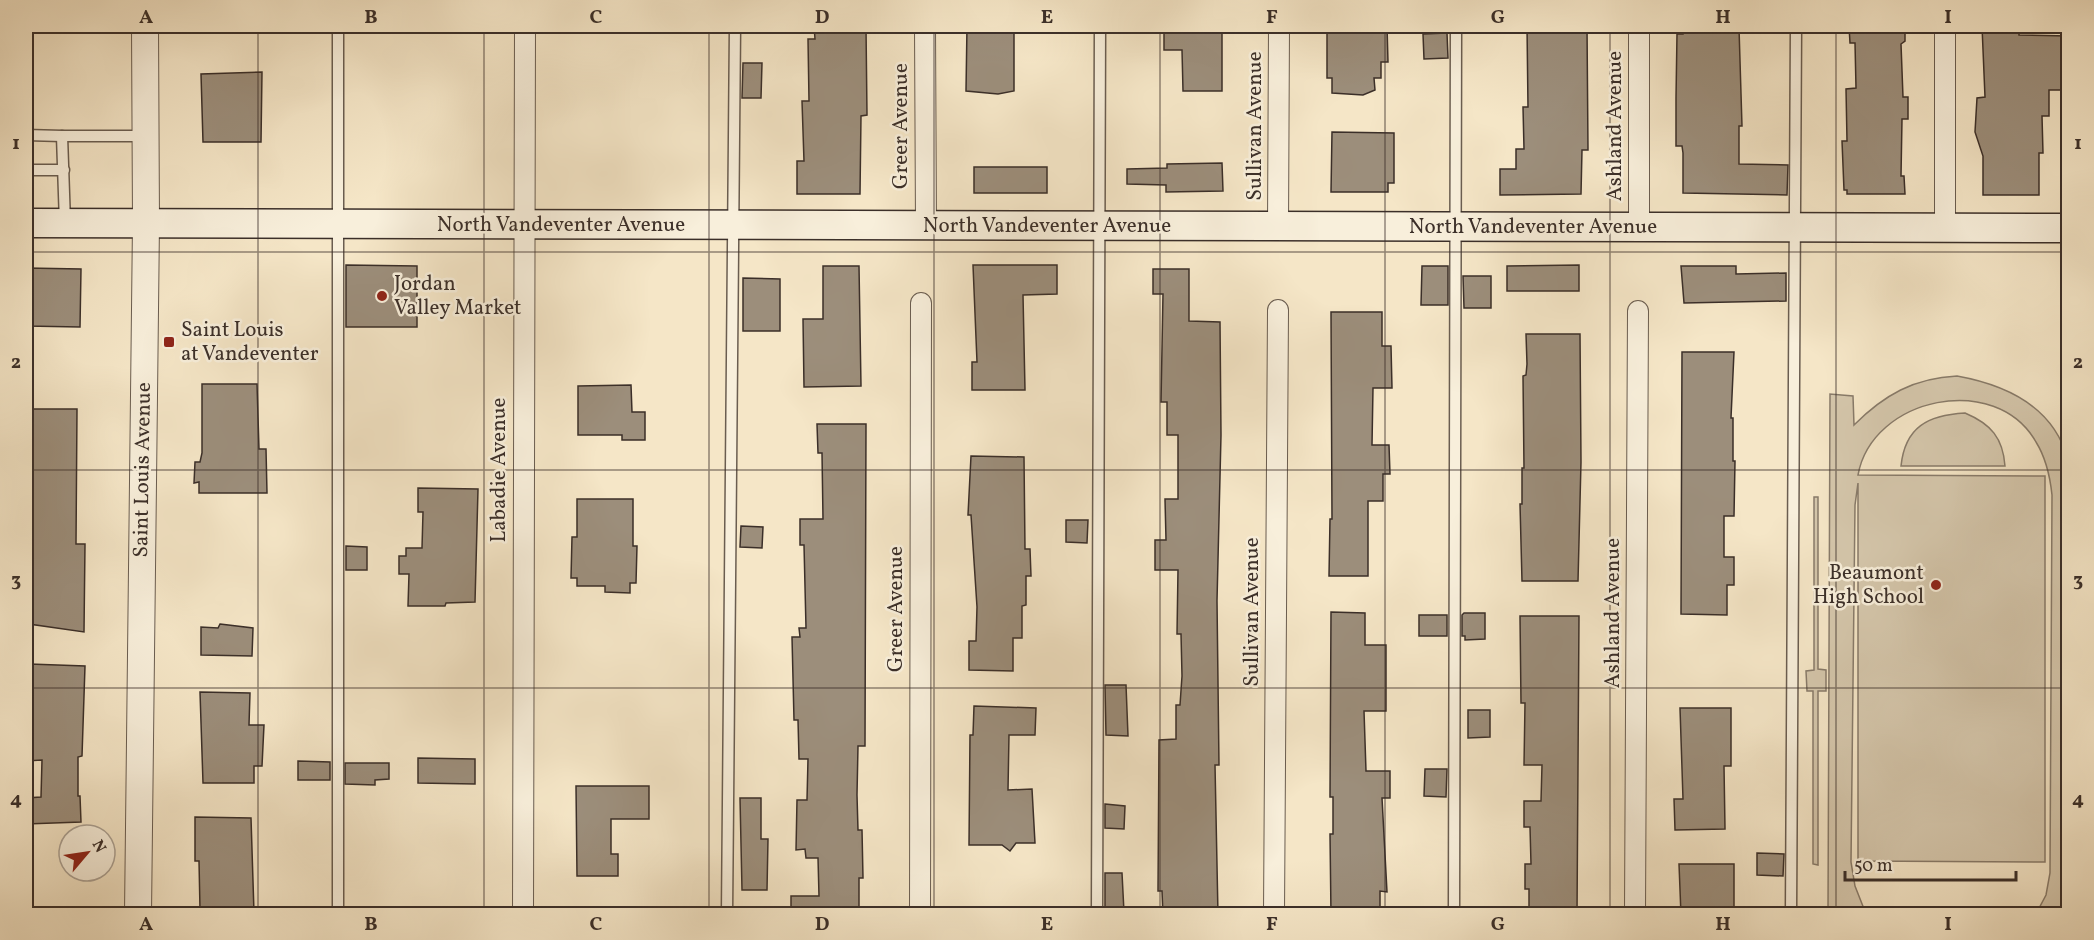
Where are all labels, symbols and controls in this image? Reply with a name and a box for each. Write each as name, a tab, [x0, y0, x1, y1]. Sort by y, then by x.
text: A	[139, 4, 153, 32]
text: B	[364, 4, 378, 32]
text: C	[590, 4, 603, 32]
text: D	[815, 4, 829, 32]
text: E	[1041, 4, 1053, 32]
text: F	[1266, 4, 1278, 32]
text: G	[1491, 4, 1505, 32]
text: H	[1715, 4, 1731, 32]
text: I	[1944, 4, 1952, 32]
street label: Sullivan Avenue	[1241, 51, 1270, 201]
street label: Ashland Avenue	[1601, 51, 1630, 201]
street label: Greer Avenue	[887, 63, 916, 189]
text: 1	[12, 130, 20, 158]
text: 1	[2074, 130, 2082, 158]
street label: North Vandeventer Avenue	[437, 211, 685, 240]
street label: North Vandeventer Avenue	[923, 212, 1171, 241]
street label: North Vandeventer Avenue	[1409, 213, 1657, 242]
place label: Jordan Valley Market	[394, 270, 521, 323]
marker: Jordan Valley Market	[375, 289, 389, 303]
place label: Saint Louis at Vandeventer	[181, 316, 319, 369]
marker: Saint Louis at Vandeventer	[162, 335, 176, 349]
text: 2	[11, 349, 21, 377]
text: 2	[2073, 349, 2083, 377]
street label: Saint Louis Avenue	[127, 382, 159, 558]
street label: Labadie Avenue	[485, 397, 514, 543]
street label: Sullivan Avenue	[1238, 537, 1267, 687]
street label: Ashland Avenue	[1599, 538, 1628, 688]
street label: Greer Avenue	[882, 546, 911, 672]
place label: Beaumont High School	[1813, 559, 1924, 612]
text: 3	[11, 567, 21, 595]
text: 3	[2073, 567, 2083, 595]
marker: Beaumont High School	[1929, 578, 1943, 592]
text: 4	[10, 786, 22, 814]
text: 4	[2072, 786, 2084, 814]
north arrow	[57, 823, 117, 883]
text: N	[86, 836, 111, 857]
scale bar	[1845, 844, 2016, 882]
text: 50 m	[1854, 854, 1893, 879]
text: A	[139, 911, 153, 939]
text: B	[364, 911, 378, 939]
text: C	[590, 911, 603, 939]
text: D	[815, 911, 829, 939]
text: E	[1041, 911, 1053, 939]
text: F	[1266, 911, 1278, 939]
text: G	[1491, 911, 1505, 939]
text: H	[1715, 911, 1731, 939]
text: I	[1944, 911, 1952, 939]

